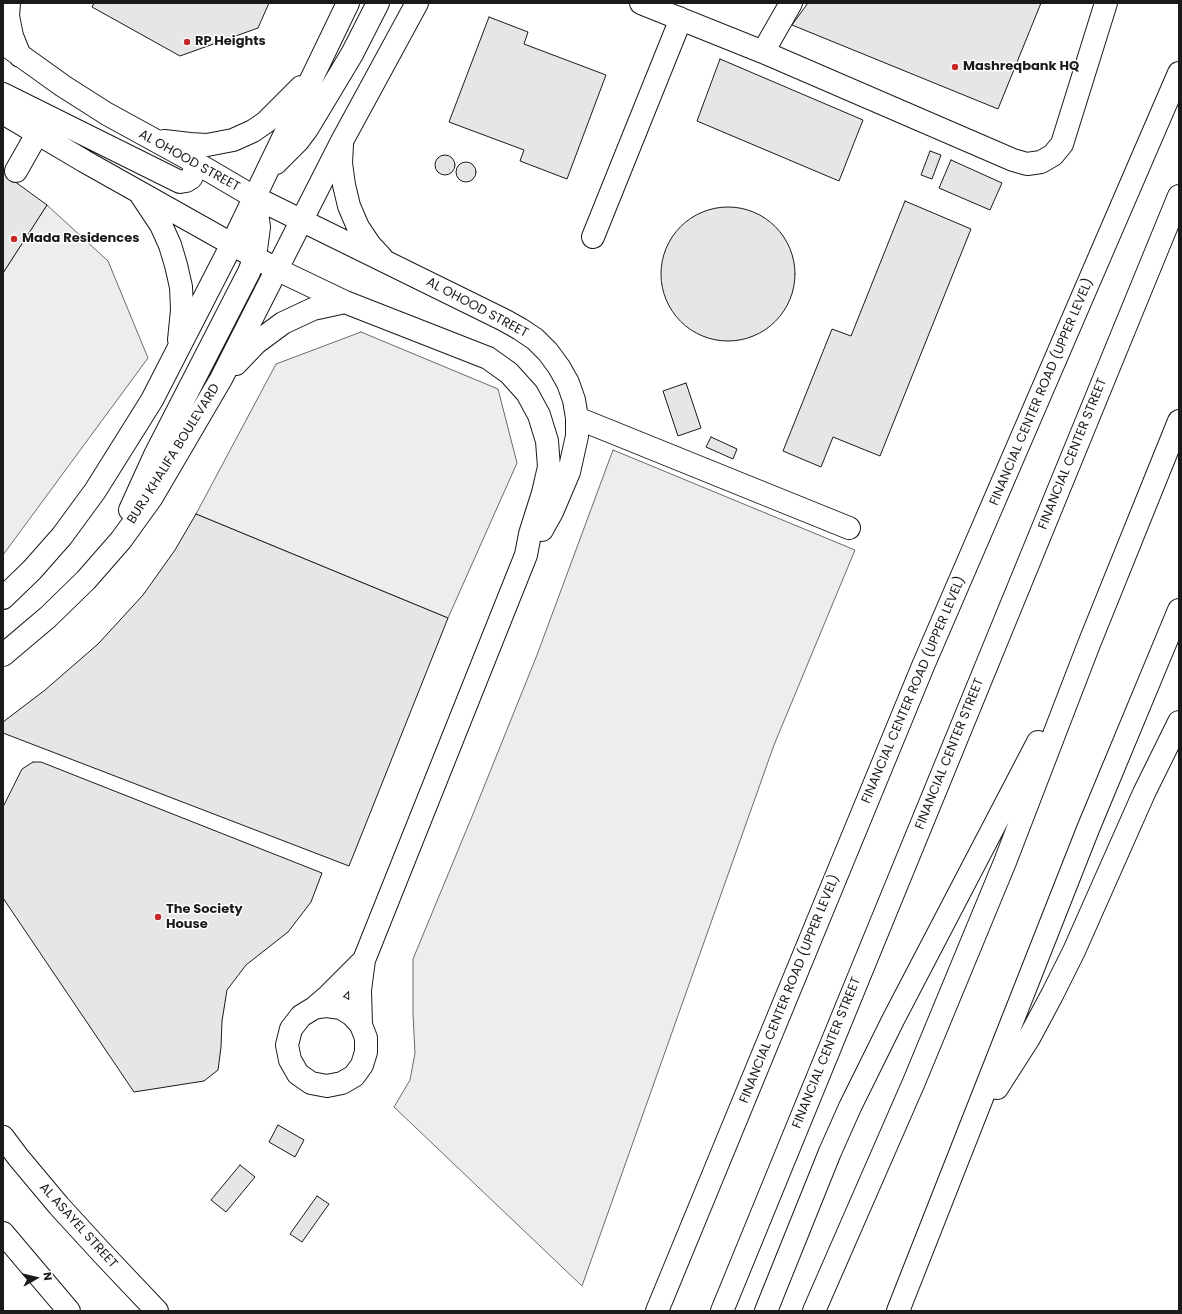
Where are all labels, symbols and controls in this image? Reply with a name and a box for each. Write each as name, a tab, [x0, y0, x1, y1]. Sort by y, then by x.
place label: RP Heights	[195, 34, 266, 50]
marker: RP Heights	[182, 37, 192, 47]
place label: Mashreqbank HQ	[963, 59, 1079, 75]
marker: Mashreqbank HQ	[950, 62, 960, 72]
street label: AL OHOOD STREET	[136, 127, 242, 195]
place label: Mada Residences	[22, 231, 139, 247]
marker: Mada Residences	[9, 234, 19, 244]
street label: AL OHOOD STREET	[423, 275, 531, 341]
street label: FINANCIAL CENTER ROAD (UPPER LEVEL)	[987, 276, 1097, 508]
street label: FINANCIAL CENTER STREET	[1035, 376, 1111, 532]
street label: BURJ KHALIFA BOULEVARD	[124, 381, 224, 527]
street label: FINANCIAL CENTER ROAD (UPPER LEVEL)	[859, 574, 969, 806]
street label: FINANCIAL CENTER STREET	[912, 676, 988, 832]
street label: FINANCIAL CENTER ROAD (UPPER LEVEL)	[737, 872, 843, 1106]
place label: The Society House	[166, 902, 243, 933]
marker: The Society House	[153, 912, 163, 922]
street label: FINANCIAL CENTER STREET	[789, 975, 865, 1131]
street label: AL ASAYEL STREET	[36, 1180, 120, 1272]
north arrow	[16, 1258, 56, 1298]
text: N	[39, 1271, 56, 1282]

